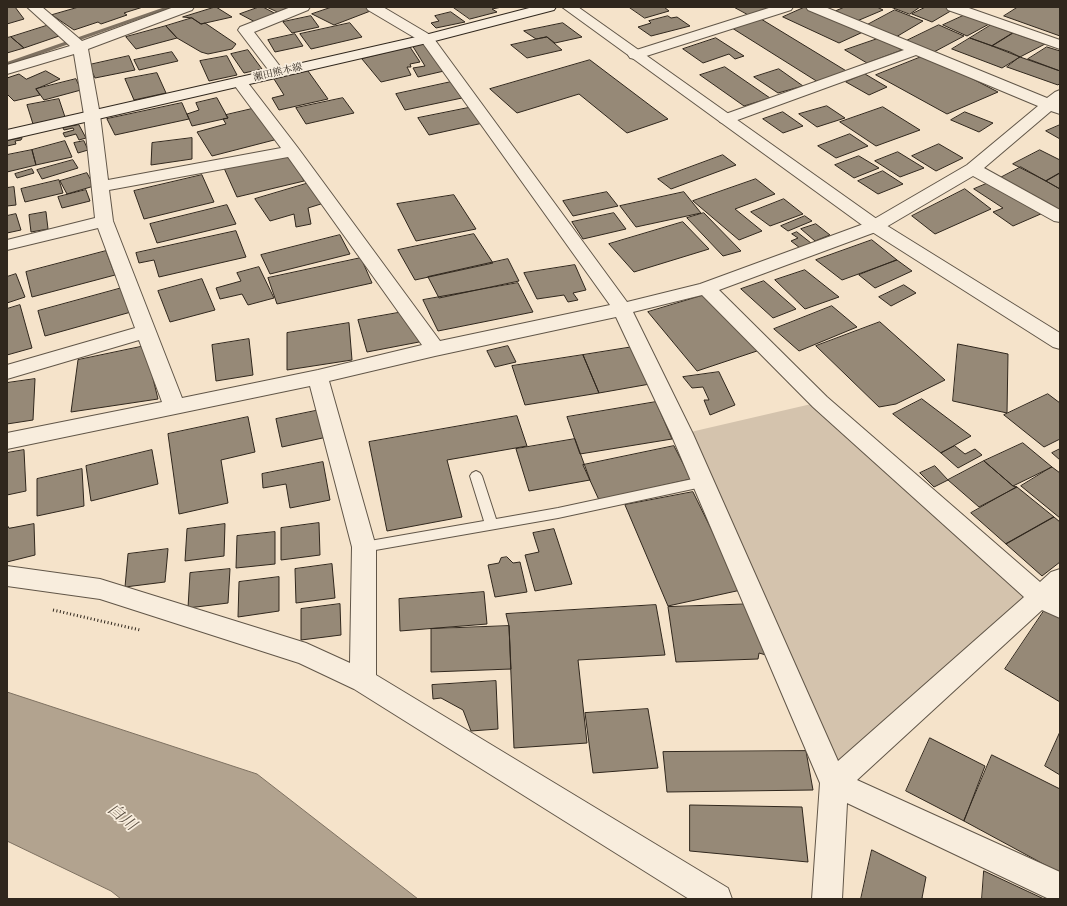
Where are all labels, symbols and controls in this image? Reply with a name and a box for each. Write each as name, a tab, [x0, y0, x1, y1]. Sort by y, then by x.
street label: 瀬田熊本線	[252, 62, 304, 84]
water label: 白川	[103, 800, 139, 836]

